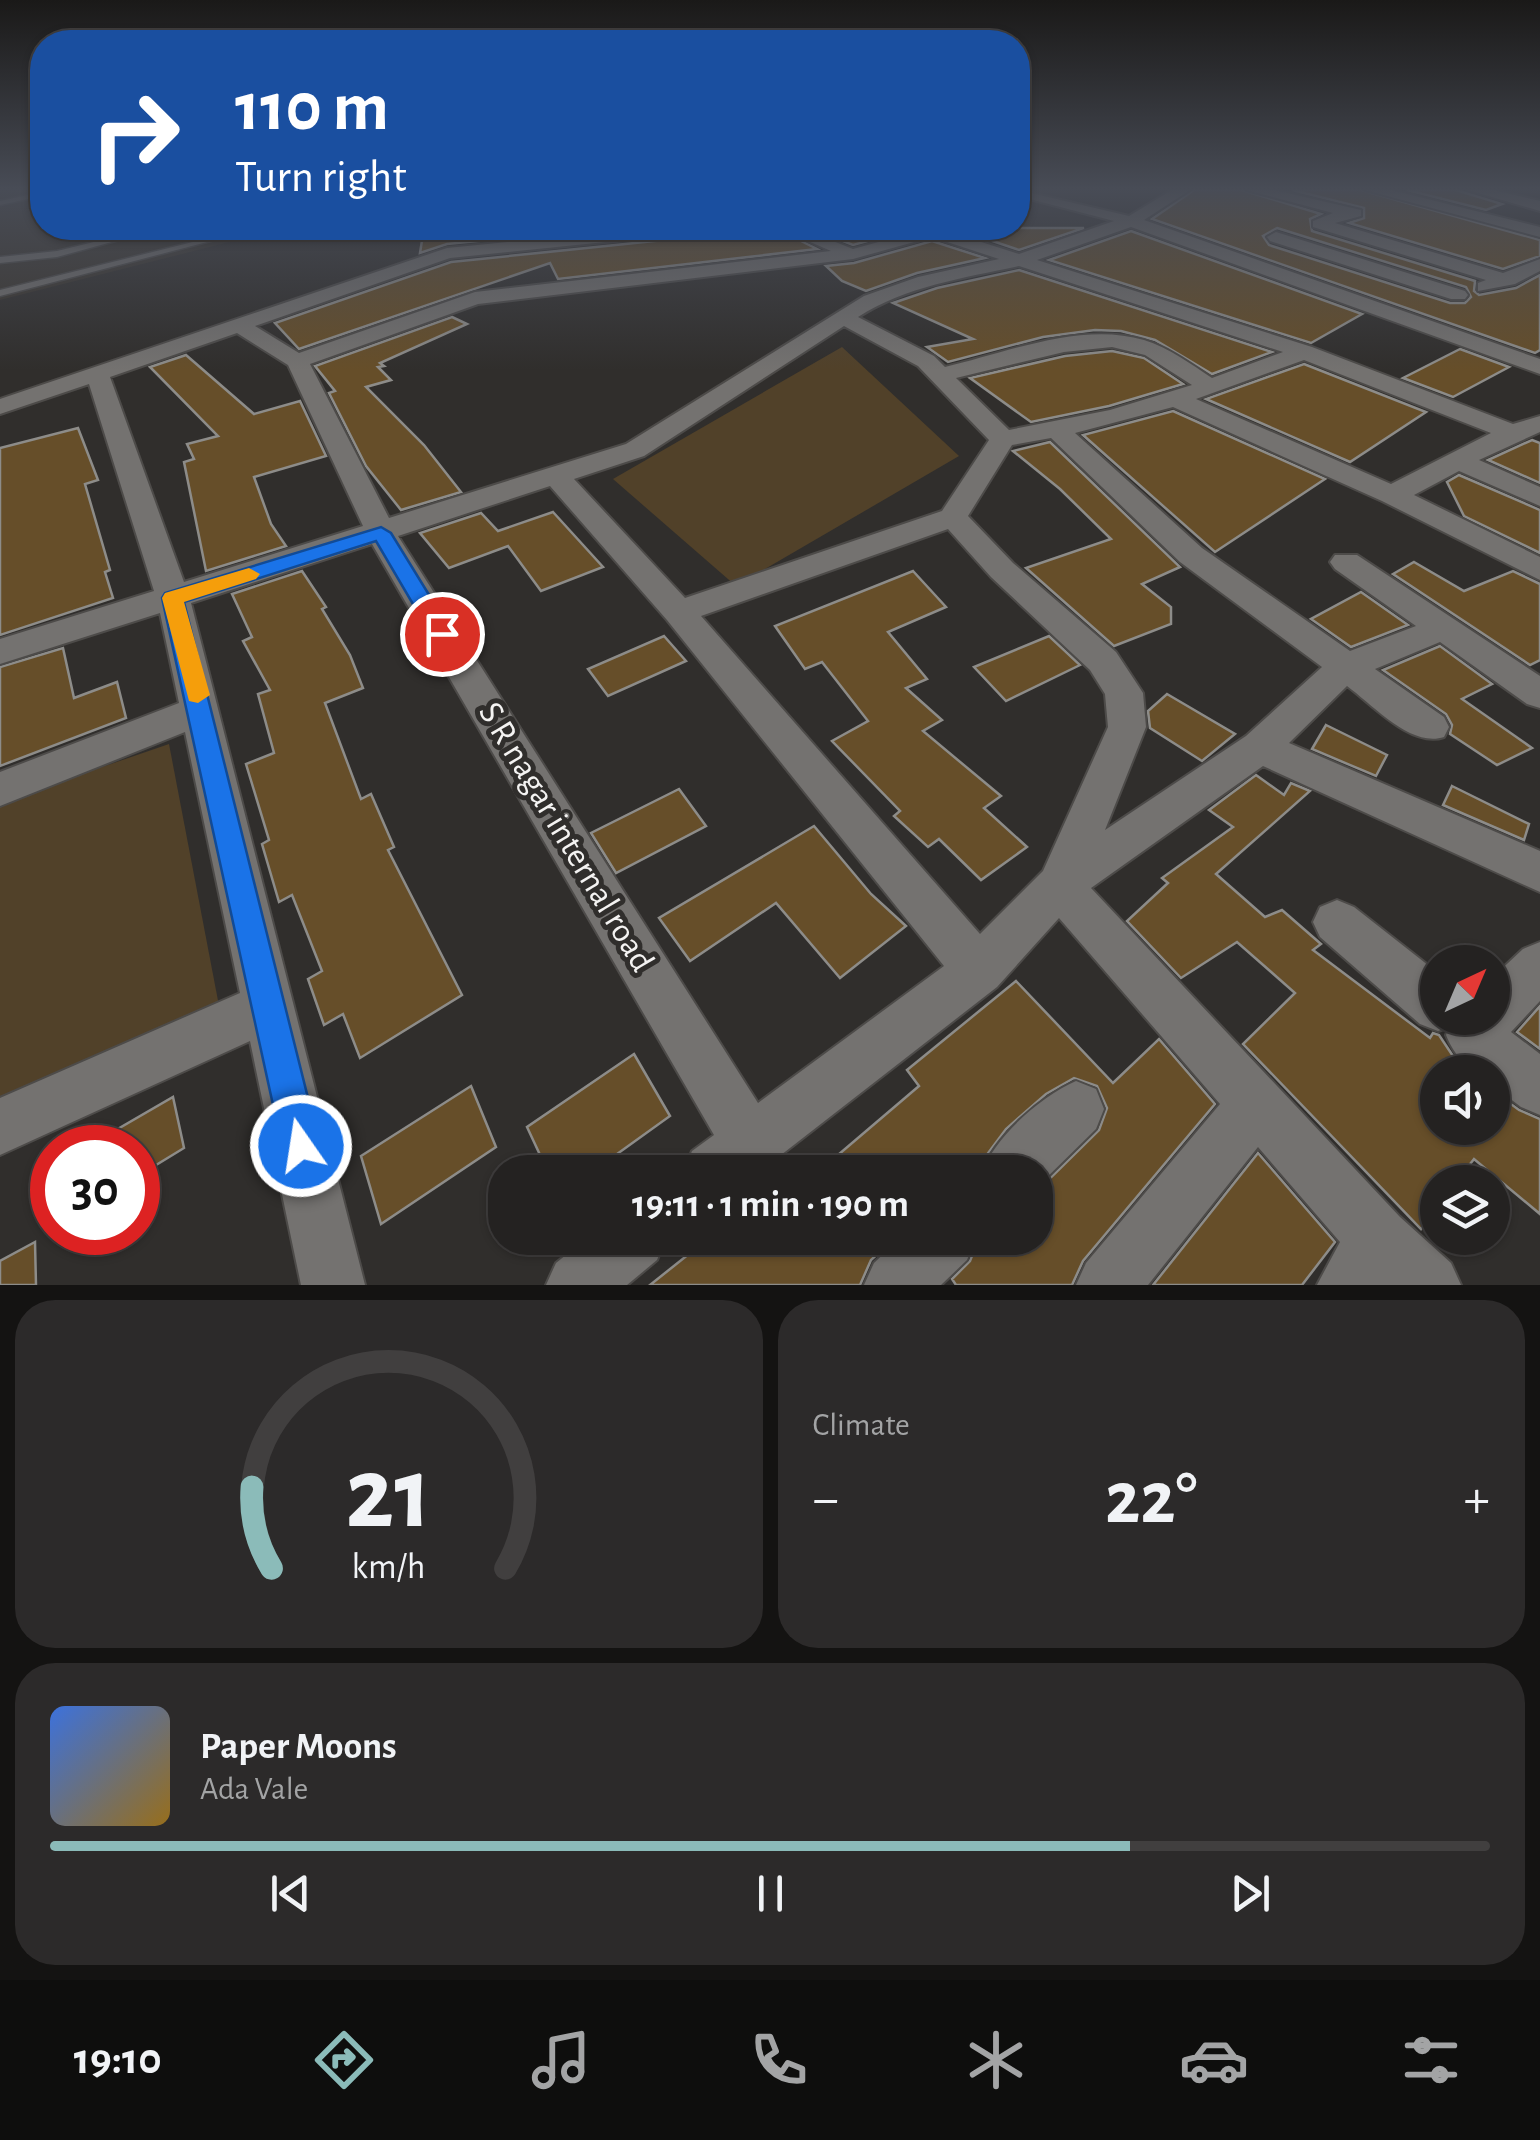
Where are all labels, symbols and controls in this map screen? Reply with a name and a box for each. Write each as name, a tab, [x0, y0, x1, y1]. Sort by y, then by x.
icon: right	[70, 70, 200, 200]
text: 110 m	[235, 73, 389, 143]
text: Turn right	[235, 155, 407, 200]
pin	[400, 592, 485, 677]
icon: arrive	[415, 607, 470, 662]
street label: S R nagar internal road	[472, 696, 660, 978]
north arrow	[1420, 945, 1510, 1035]
map controls	[1420, 945, 1510, 1255]
button: sound	[1420, 1055, 1510, 1145]
position arrow	[249, 1094, 353, 1198]
speed limit sign: 30	[30, 1125, 160, 1255]
button: layers	[1420, 1165, 1510, 1255]
text: 19:11 · 1 min · 190 m	[632, 1186, 909, 1224]
text: Climate	[813, 1409, 910, 1441]
text: 21	[346, 1443, 432, 1547]
text: 22°	[1105, 1462, 1198, 1537]
text: −	[813, 1472, 839, 1527]
text: +	[1464, 1472, 1490, 1527]
text: km/h	[352, 1549, 426, 1585]
text: Paper Moons	[200, 1728, 397, 1766]
text: Ada Vale	[200, 1773, 308, 1805]
icon: previous	[263, 1866, 318, 1921]
icon: pause	[743, 1866, 798, 1921]
icon: next	[1223, 1866, 1278, 1921]
icon: directions	[309, 2025, 379, 2095]
icon: music	[526, 2025, 596, 2095]
icon: phone	[744, 2025, 814, 2095]
icon: climate	[961, 2025, 1031, 2095]
icon: car	[1179, 2025, 1249, 2095]
icon: filters	[1396, 2025, 1466, 2095]
text: 19:10	[74, 2037, 162, 2082]

